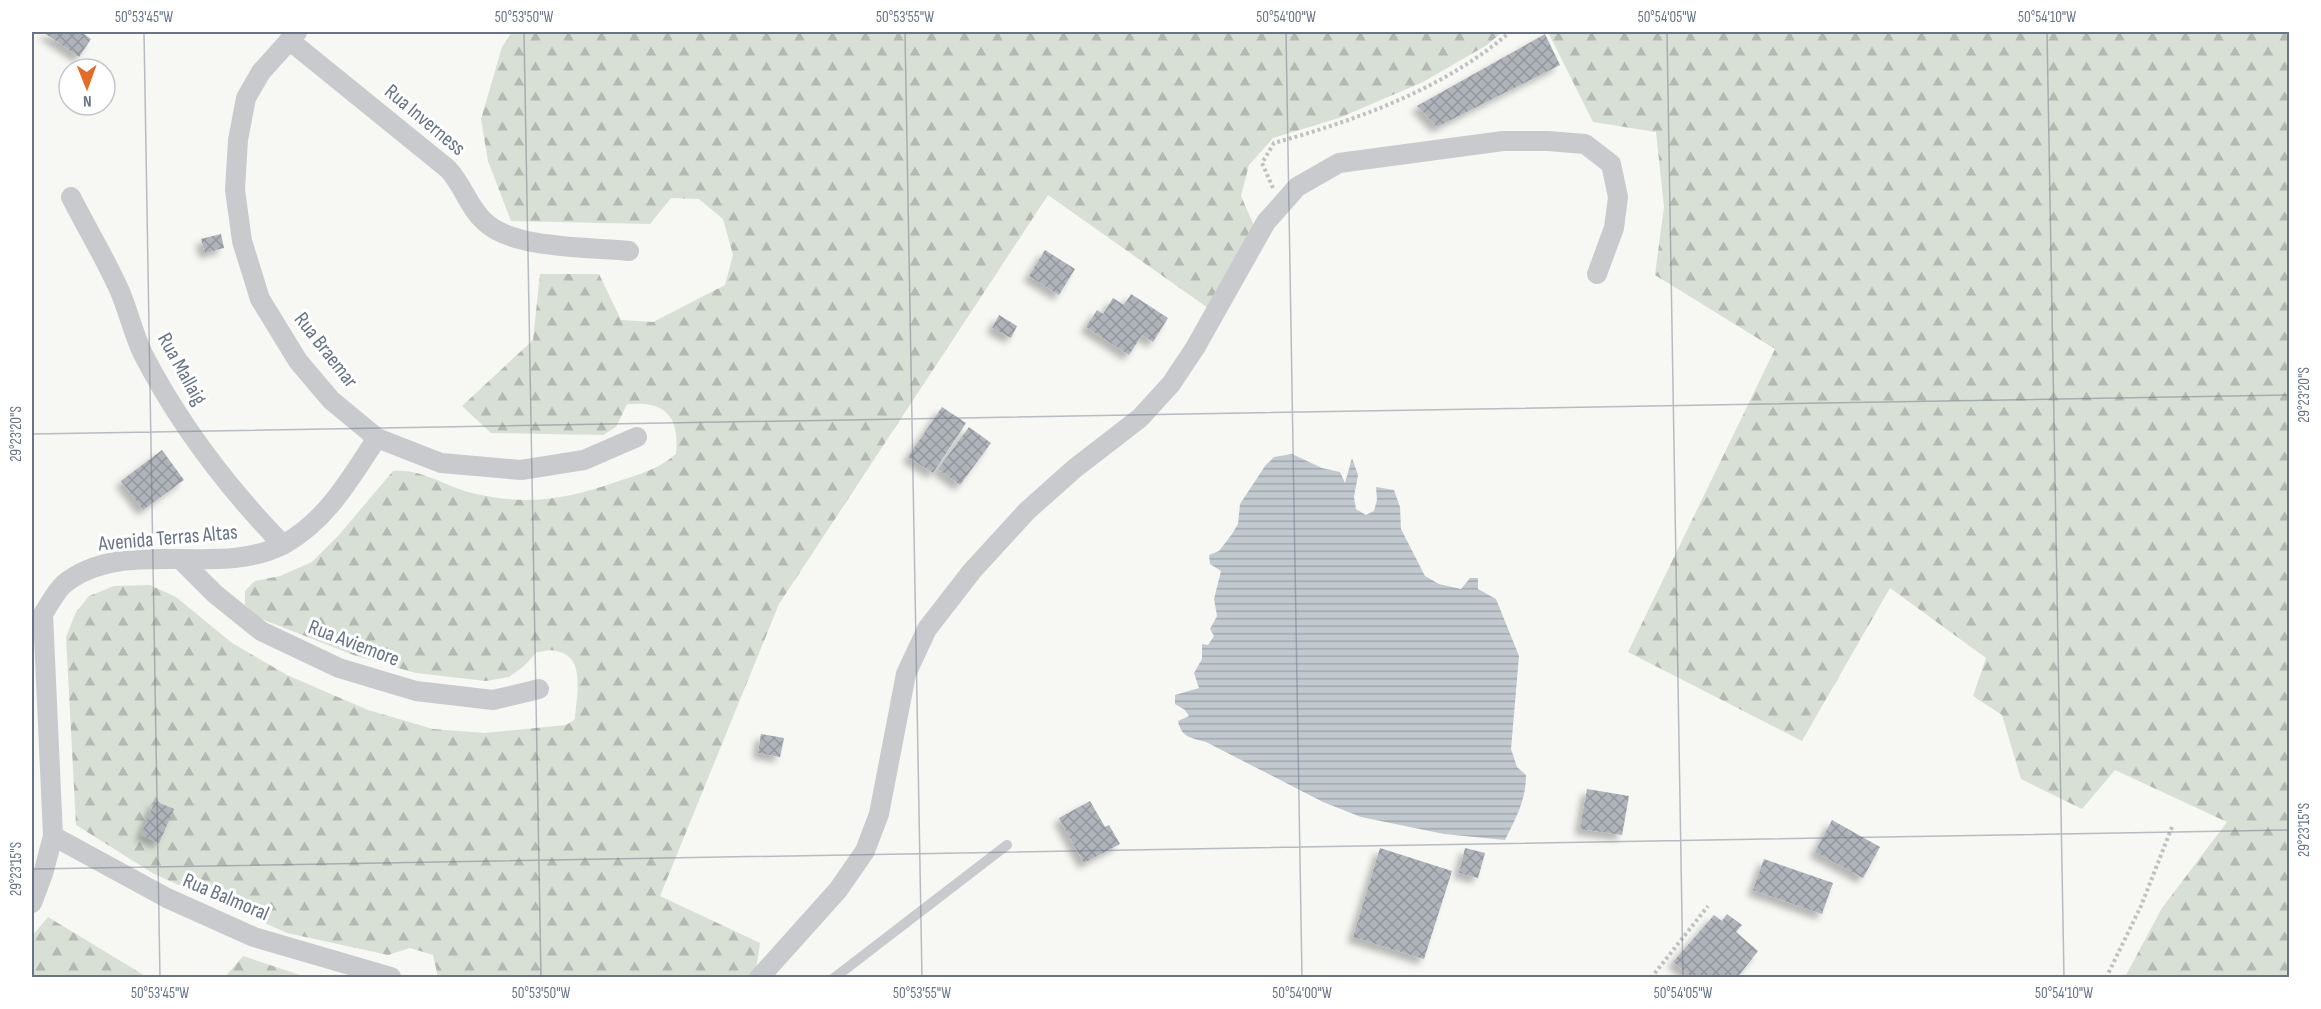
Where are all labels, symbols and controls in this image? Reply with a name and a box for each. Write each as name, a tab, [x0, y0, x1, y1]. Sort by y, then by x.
text: 50°53'45"W	[115, 8, 173, 27]
text: 50°53'50"W	[495, 8, 554, 27]
text: 50°53'55"W	[876, 8, 934, 27]
text: 50°54'00"W	[1256, 8, 1316, 27]
text: 50°54'05"W	[1638, 8, 1697, 27]
text: 50°54'10"W	[2018, 8, 2076, 27]
north arrow	[57, 57, 117, 117]
street label: Rua Inverness	[380, 79, 470, 161]
text: N	[83, 91, 92, 110]
street label: Rua Braemar	[289, 307, 363, 393]
street label: Rua Mallaig	[152, 329, 212, 409]
text: 29°23'20"S	[2295, 367, 2314, 423]
text: 29°23'20"S	[7, 406, 26, 462]
street label: Avenida Terras Altas	[96, 519, 239, 557]
street label: Rua Aviemore	[305, 614, 403, 672]
text: 29°23'15"S	[2295, 803, 2314, 857]
text: 29°23'15"S	[7, 842, 26, 896]
street label: Rua Balmoral	[179, 868, 273, 926]
text: 50°53'45"W	[131, 984, 189, 1003]
text: 50°53'50"W	[512, 984, 571, 1003]
text: 50°53'55"W	[893, 984, 951, 1003]
text: 50°54'00"W	[1272, 984, 1332, 1003]
text: 50°54'05"W	[1654, 984, 1713, 1003]
text: 50°54'10"W	[2035, 984, 2093, 1003]

